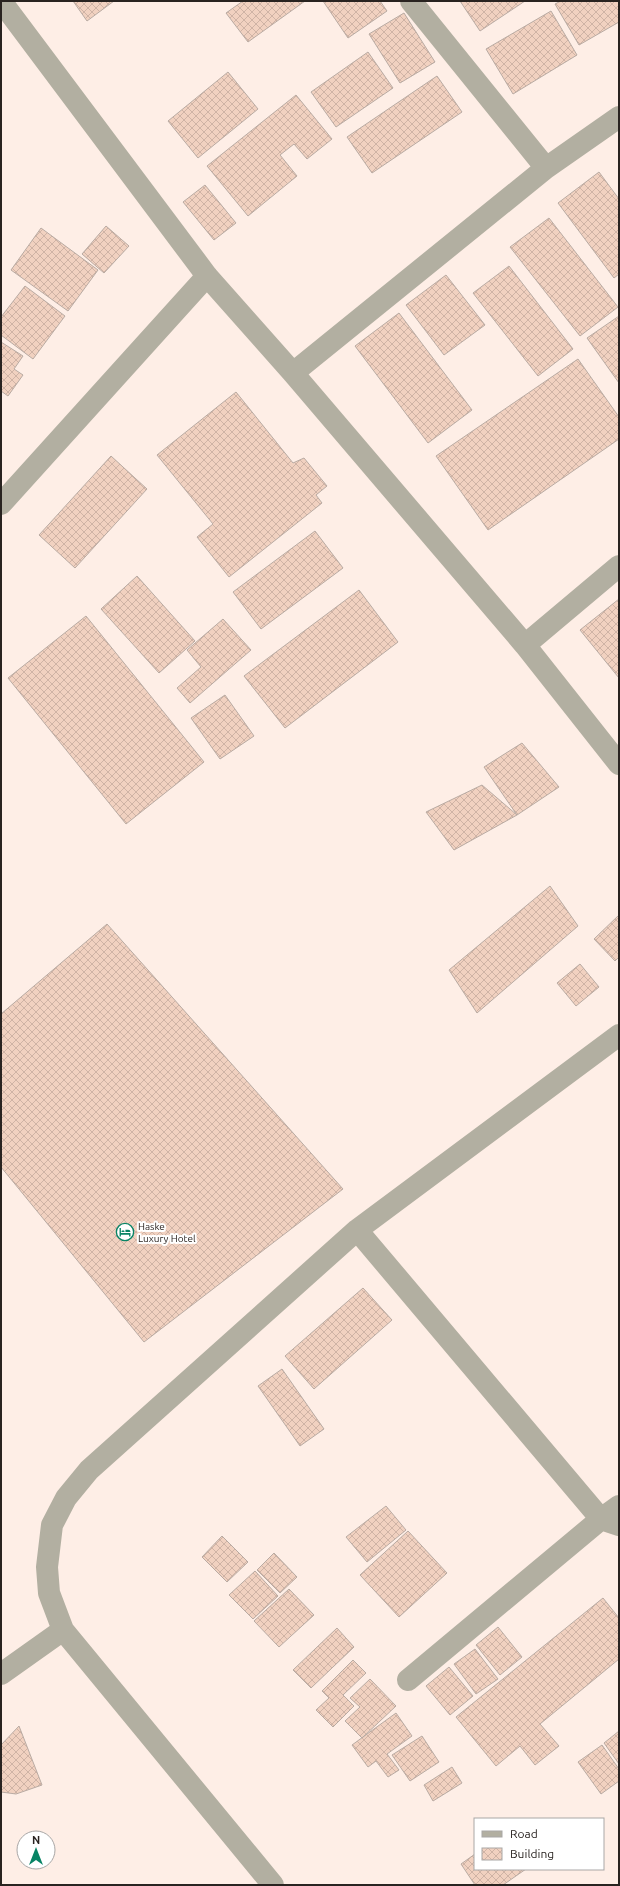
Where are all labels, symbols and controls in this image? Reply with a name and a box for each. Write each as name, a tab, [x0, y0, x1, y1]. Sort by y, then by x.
place label: Haske Luxury Hotel	[138, 1221, 196, 1244]
hotel icon: Haske Luxury Hotel	[115, 1222, 135, 1242]
legend	[474, 1818, 604, 1870]
text: Road	[510, 1827, 538, 1840]
north arrow	[16, 1830, 56, 1870]
text: N	[32, 1834, 40, 1846]
text: Building	[510, 1847, 554, 1860]

